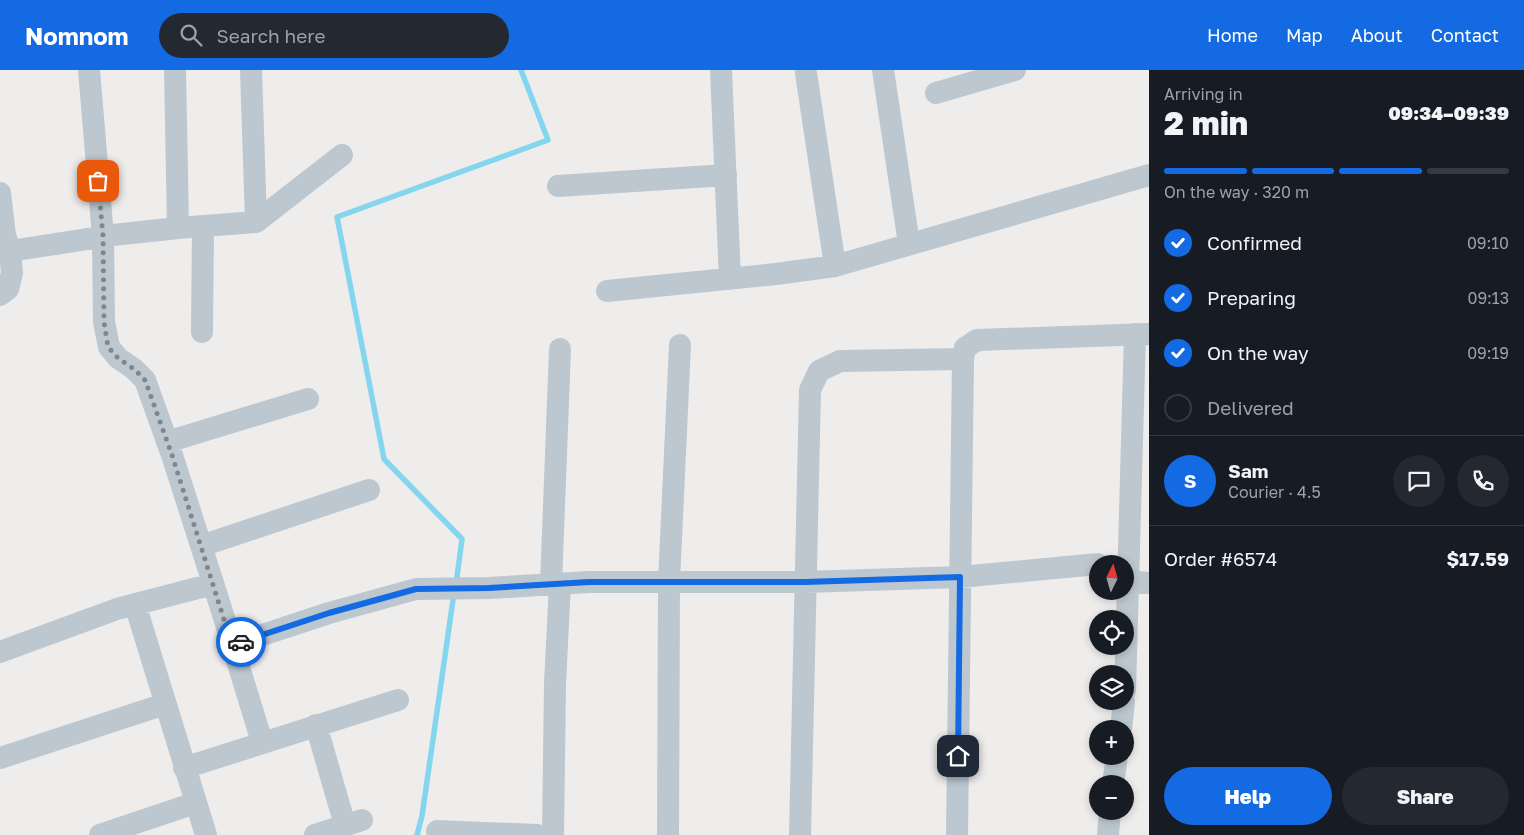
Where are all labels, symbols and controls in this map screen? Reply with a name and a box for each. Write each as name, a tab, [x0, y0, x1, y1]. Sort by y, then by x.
search box	[159, 13, 509, 58]
text: Nomnom	[25, 21, 129, 50]
icon: search	[177, 21, 205, 49]
text: Search here	[217, 24, 325, 47]
text: Home	[1207, 24, 1258, 46]
text: Map	[1286, 24, 1323, 46]
text: About	[1351, 24, 1403, 46]
text: Contact	[1431, 24, 1499, 46]
text: Arriving in	[1164, 84, 1243, 104]
text: 09:34–09:39	[1388, 101, 1509, 124]
text: 2 min	[1164, 104, 1248, 142]
pin	[77, 160, 119, 202]
icon: bag	[84, 167, 112, 195]
text: On the way · 320 m	[1164, 182, 1309, 202]
icon: check	[1164, 229, 1192, 257]
text: Confirmed	[1207, 231, 1302, 254]
text: 09:10	[1467, 233, 1509, 253]
icon: check	[1164, 284, 1192, 312]
text: Preparing	[1207, 286, 1296, 309]
text: 09:13	[1467, 288, 1509, 308]
icon: check	[1164, 339, 1192, 367]
text: On the way	[1207, 341, 1309, 364]
text: 09:19	[1467, 343, 1509, 363]
text: Delivered	[1207, 396, 1294, 419]
button: chat	[1393, 455, 1445, 507]
button: phone	[1457, 455, 1509, 507]
text: Sam	[1228, 459, 1268, 482]
text: S	[1184, 469, 1196, 492]
text: Courier · 4.5	[1228, 482, 1321, 502]
text: Order #6574	[1164, 547, 1277, 570]
text: $17.59	[1446, 547, 1509, 570]
north arrow	[1089, 555, 1134, 600]
map controls	[1089, 555, 1134, 820]
button: locate	[1089, 610, 1134, 655]
courier	[216, 617, 266, 667]
icon: car	[227, 628, 255, 656]
button: layers	[1089, 665, 1134, 710]
button: +	[1089, 720, 1134, 765]
pin	[937, 735, 979, 777]
icon: home	[944, 742, 972, 770]
button: Help	[1164, 767, 1332, 825]
button: Share	[1342, 767, 1509, 825]
button: −	[1089, 775, 1134, 820]

